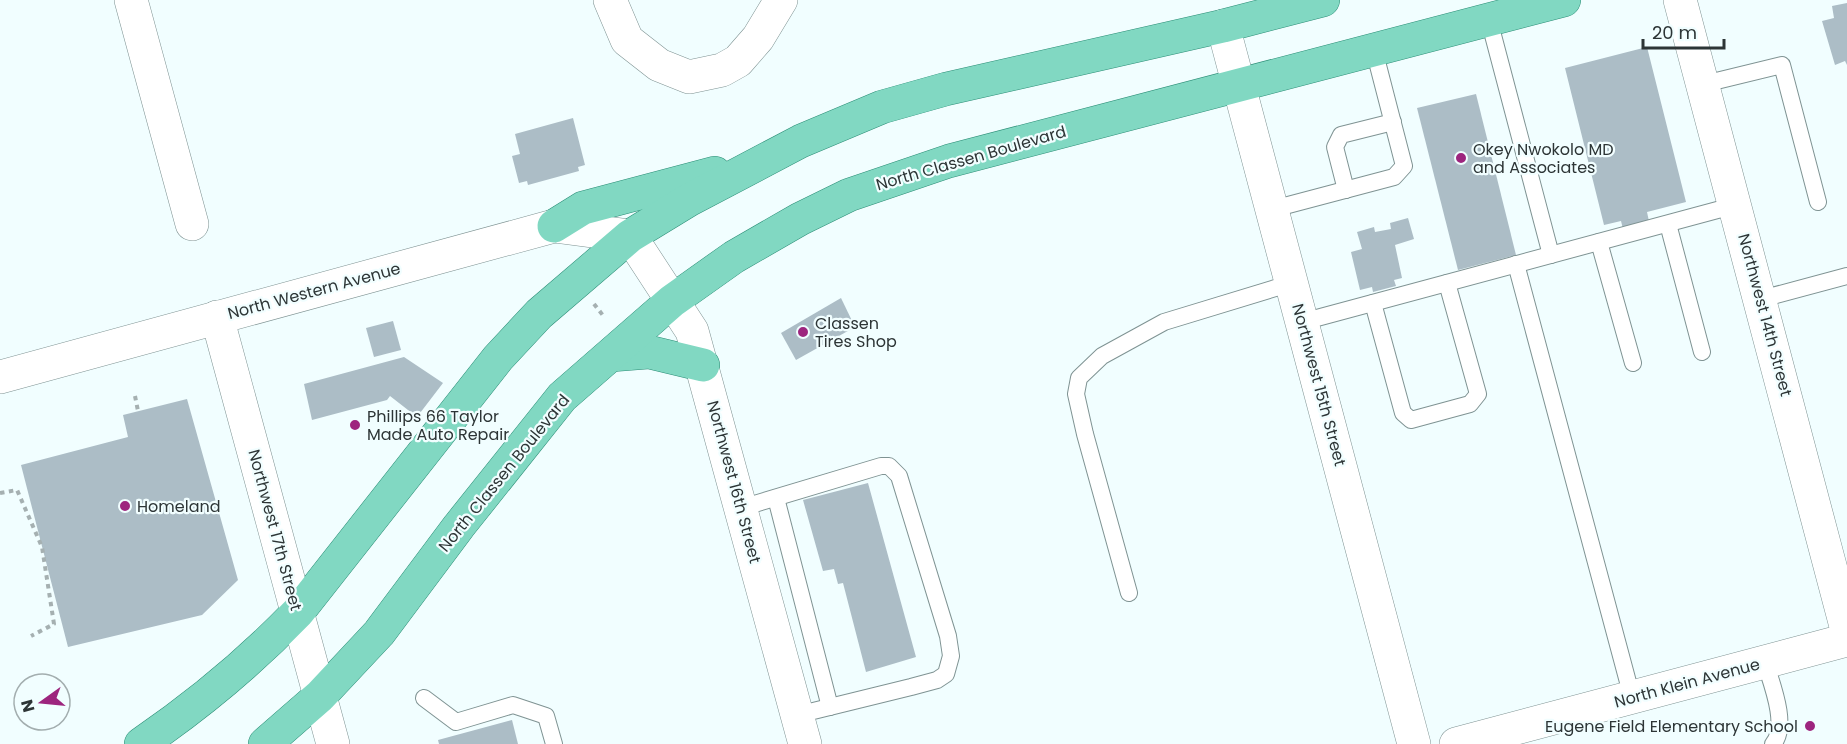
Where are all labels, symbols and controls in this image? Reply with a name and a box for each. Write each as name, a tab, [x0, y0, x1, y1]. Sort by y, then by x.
scale bar	[1643, 12, 1724, 50]
text: 20 m	[1652, 20, 1697, 45]
street label: North Classen Boulevard	[873, 120, 1069, 196]
place label: Okey Nwokolo MD and Associates	[1473, 138, 1614, 179]
marker: Okey Nwokolo MD and Associates	[1454, 151, 1468, 165]
street label: Northwest 14th Street	[1732, 231, 1798, 399]
street label: North Western Avenue	[225, 257, 403, 325]
street label: Northwest 15th Street	[1286, 301, 1352, 469]
place label: Classen Tires Shop	[815, 312, 897, 353]
marker: Classen Tires Shop	[796, 325, 810, 339]
street label: North Classen Boulevard	[433, 389, 575, 557]
street label: Northwest 16th Street	[701, 398, 767, 566]
place label: Phillips 66 Taylor Made Auto Repair	[367, 405, 509, 446]
marker: Phillips 66 Taylor Made Auto Repair	[348, 418, 362, 432]
street label: Northwest 17th Street	[242, 447, 308, 613]
place label: Homeland	[137, 495, 221, 518]
marker: Homeland	[118, 499, 132, 513]
street label: North Klein Avenue	[1612, 652, 1762, 713]
north arrow	[12, 672, 72, 732]
text: N	[15, 697, 41, 715]
place label: Eugene Field Elementary School	[1545, 715, 1798, 738]
marker: Eugene Field Elementary School	[1803, 719, 1817, 733]

